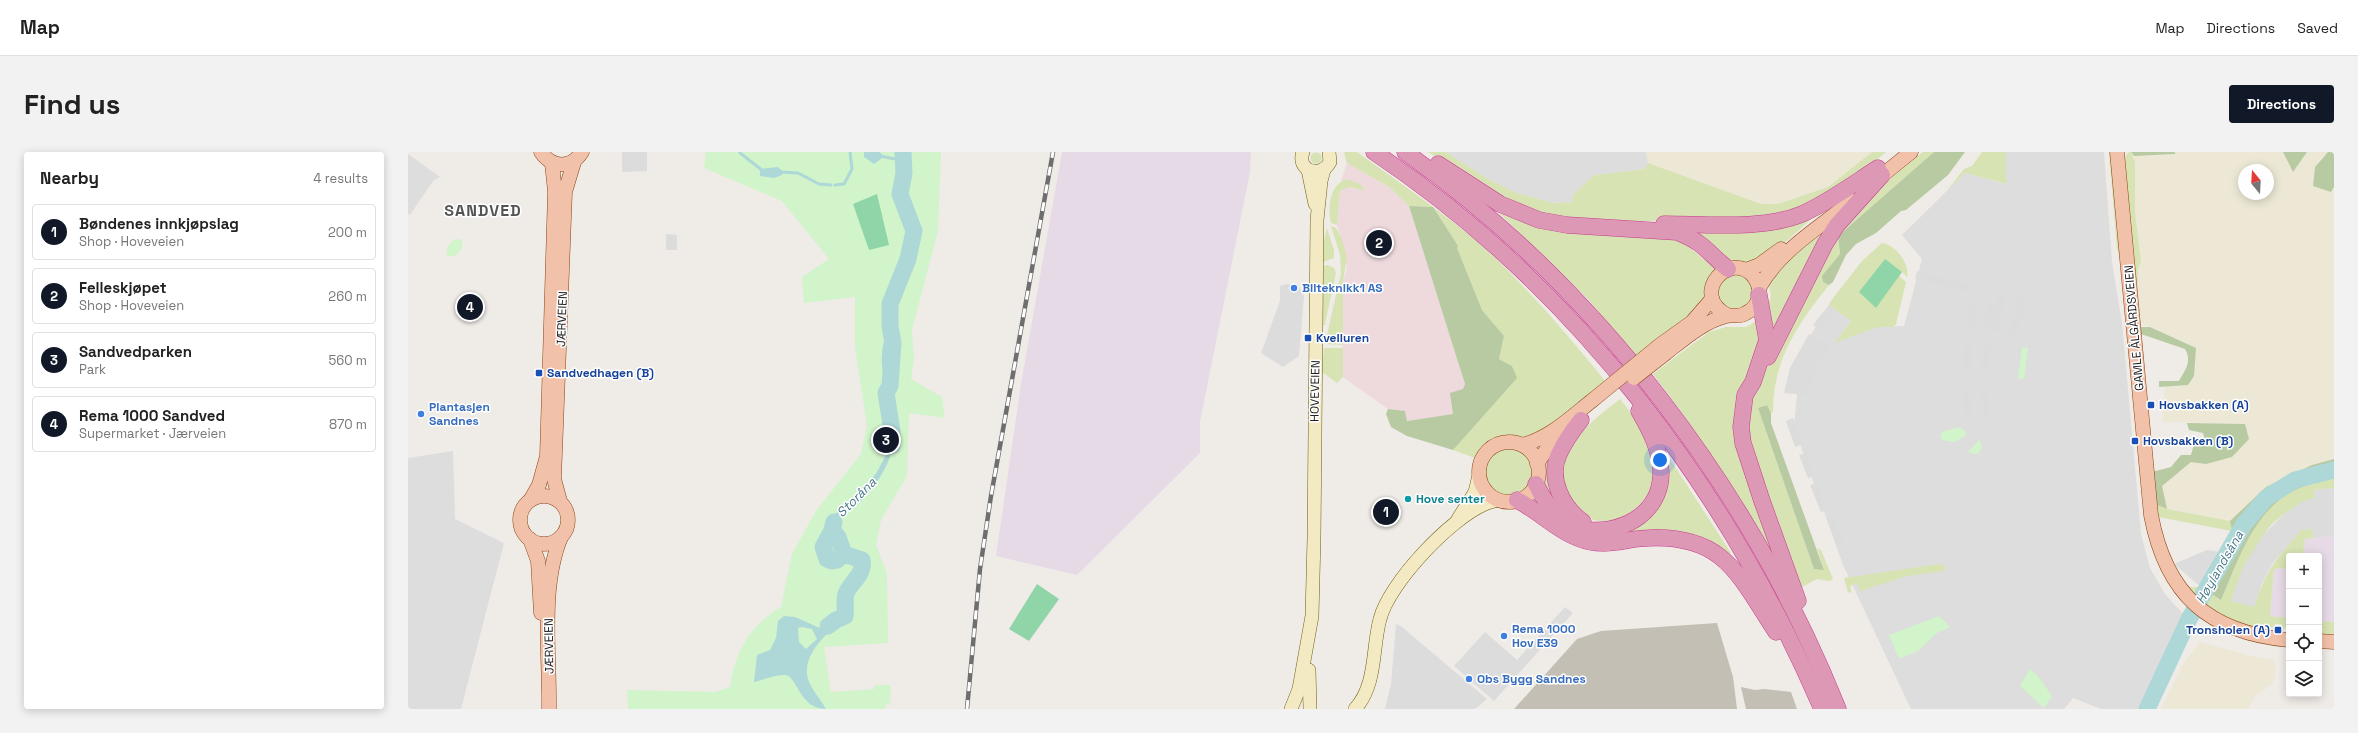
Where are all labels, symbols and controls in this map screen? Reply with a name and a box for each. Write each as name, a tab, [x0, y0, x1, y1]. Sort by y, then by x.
text: Map	[20, 15, 60, 40]
text: Map	[2155, 19, 2185, 37]
text: Directions	[2207, 19, 2275, 37]
text: Saved	[2297, 19, 2338, 37]
button: Directions	[2229, 85, 2334, 123]
text: Find us	[24, 86, 121, 122]
north arrow	[2238, 164, 2274, 200]
text: Nearby	[40, 167, 99, 189]
text: 4 results	[313, 170, 368, 187]
district label: SANDVED	[444, 200, 522, 221]
text: Bøndenes innkjøpslag	[79, 214, 239, 233]
text: 1	[51, 224, 57, 241]
text: 200 m	[328, 224, 367, 241]
pin: 2	[1366, 228, 1392, 258]
text: Shop · Hoveveien	[79, 233, 184, 250]
street label: GAMLE ÅLGÅRDSVEIEN	[2121, 265, 2147, 391]
text: Felleskjøpet	[79, 278, 167, 297]
place label: Bilteknikk1 AS	[1302, 280, 1383, 296]
marker: Bilteknikk1 AS	[1289, 283, 1299, 293]
text: 2	[50, 288, 58, 305]
text: 260 m	[328, 288, 367, 305]
street label: JÆRVEIEN	[553, 291, 571, 347]
pin: 4	[457, 292, 483, 322]
text: Shop · Hoveveien	[79, 297, 184, 314]
place label: Kvelluren	[1316, 330, 1369, 346]
marker: Kvelluren	[1303, 333, 1313, 343]
text: Sandvedparken	[79, 342, 192, 361]
text: 3	[50, 352, 58, 369]
text: 560 m	[328, 352, 367, 369]
street label: HOVEVEIEN	[1306, 360, 1324, 422]
text: Park	[79, 361, 106, 378]
place label: Sandvedhagen (B)	[547, 365, 654, 381]
marker: Sandvedhagen (B)	[534, 368, 544, 378]
place label: Hovsbakken (A)	[2159, 397, 2249, 413]
place label: Plantasjen Sandnes	[429, 399, 490, 429]
marker: Hovsbakken (A)	[2146, 400, 2156, 410]
text: Rema 1000 Sandved	[79, 406, 225, 425]
marker: Plantasjen Sandnes	[416, 409, 426, 419]
text: 4	[50, 416, 58, 433]
text: 870 m	[329, 416, 367, 433]
text: Supermarket · Jærveien	[79, 425, 226, 442]
pin: 3	[873, 425, 899, 455]
place label: Hovsbakken (B)	[2143, 433, 2234, 449]
marker: Hovsbakken (B)	[2130, 436, 2140, 446]
your location	[1650, 450, 1670, 470]
water label: Storåna	[833, 474, 880, 521]
place label: Hove senter	[1416, 491, 1485, 507]
marker: Hove senter	[1403, 494, 1413, 504]
pin: 1	[1373, 497, 1399, 527]
water label: Høylandsåna	[2192, 527, 2247, 607]
map controls	[2286, 553, 2322, 697]
button: +	[2286, 553, 2322, 589]
button: −	[2286, 589, 2322, 625]
street label: JÆRVEIEN	[541, 618, 557, 674]
place label: Rema 1000 Hov E39	[1512, 621, 1576, 651]
place label: Tronsholen (A)	[2186, 622, 2270, 638]
marker: Tronsholen (A)	[2273, 625, 2283, 635]
button: locate	[2286, 625, 2322, 661]
marker: Rema 1000 Hov E39	[1499, 631, 1509, 641]
button: layers	[2286, 661, 2322, 697]
place label: Obs Bygg Sandnes	[1477, 671, 1586, 687]
marker: Obs Bygg Sandnes	[1464, 674, 1474, 684]

